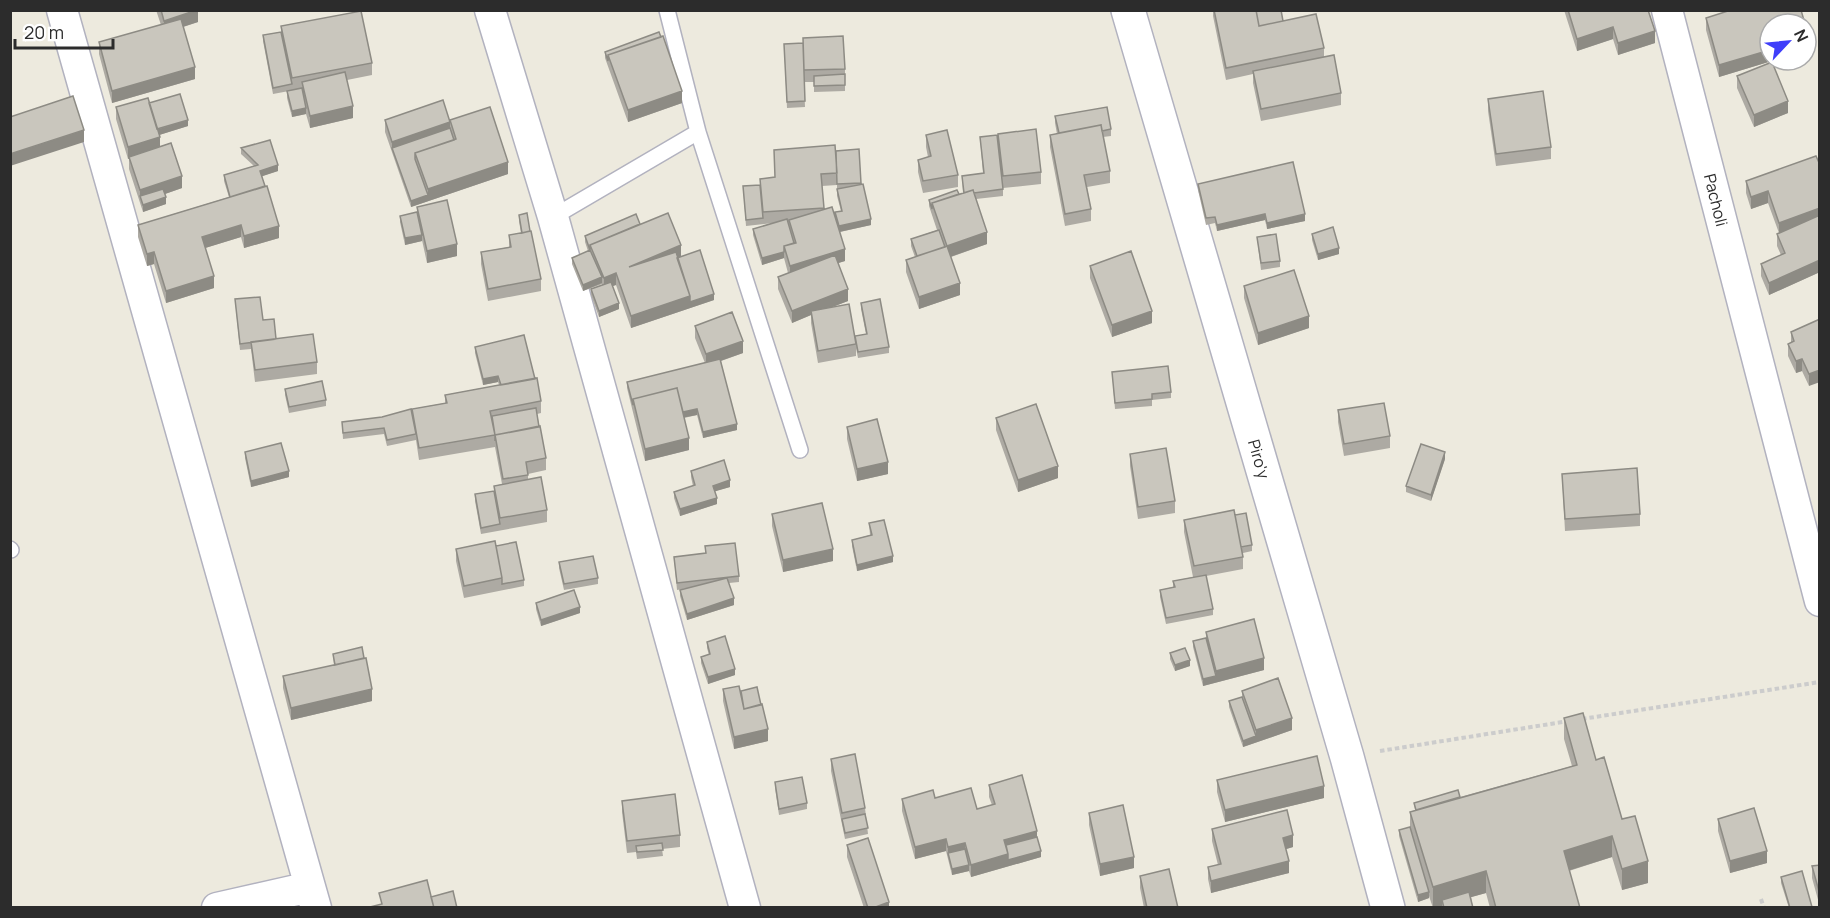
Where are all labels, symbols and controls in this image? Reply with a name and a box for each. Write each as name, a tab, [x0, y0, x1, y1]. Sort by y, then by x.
scale bar	[15, 12, 112, 50]
north arrow	[1758, 12, 1818, 72]
text: 20 m	[24, 20, 64, 44]
text: N	[1789, 25, 1814, 45]
street label: Pacholi	[1699, 171, 1733, 229]
street label: Piro'y	[1243, 437, 1275, 482]

